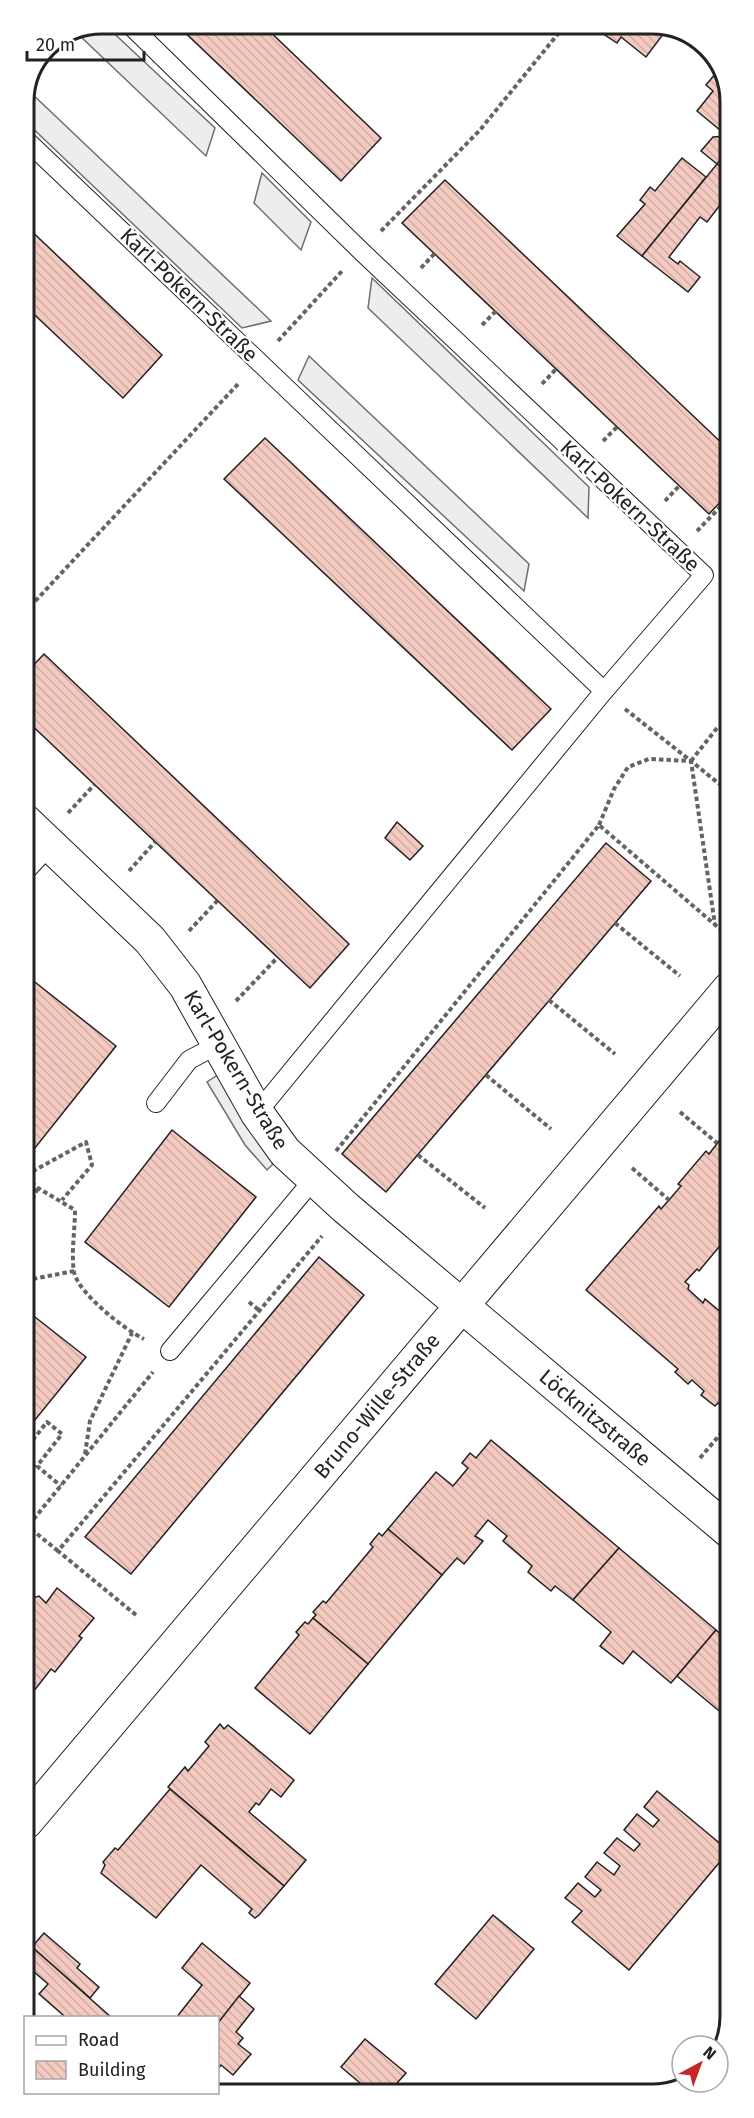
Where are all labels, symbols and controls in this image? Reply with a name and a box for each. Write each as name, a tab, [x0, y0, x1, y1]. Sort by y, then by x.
scale bar	[27, 24, 144, 62]
text: 20 m	[36, 34, 75, 56]
street label: Karl-Pokern-Straße	[115, 223, 263, 367]
street label: Karl-Pokern-Straße	[555, 435, 705, 577]
street label: Karl-Pokern-Straße	[178, 985, 294, 1155]
street label: Bruno-Wille-Straße	[308, 1328, 446, 1484]
street label: Löcknitzstraße	[534, 1364, 656, 1472]
legend	[24, 2016, 219, 2094]
text: Road	[78, 2029, 120, 2051]
north arrow	[670, 2034, 730, 2094]
text: N	[699, 2042, 720, 2064]
text: Building	[78, 2059, 146, 2081]

